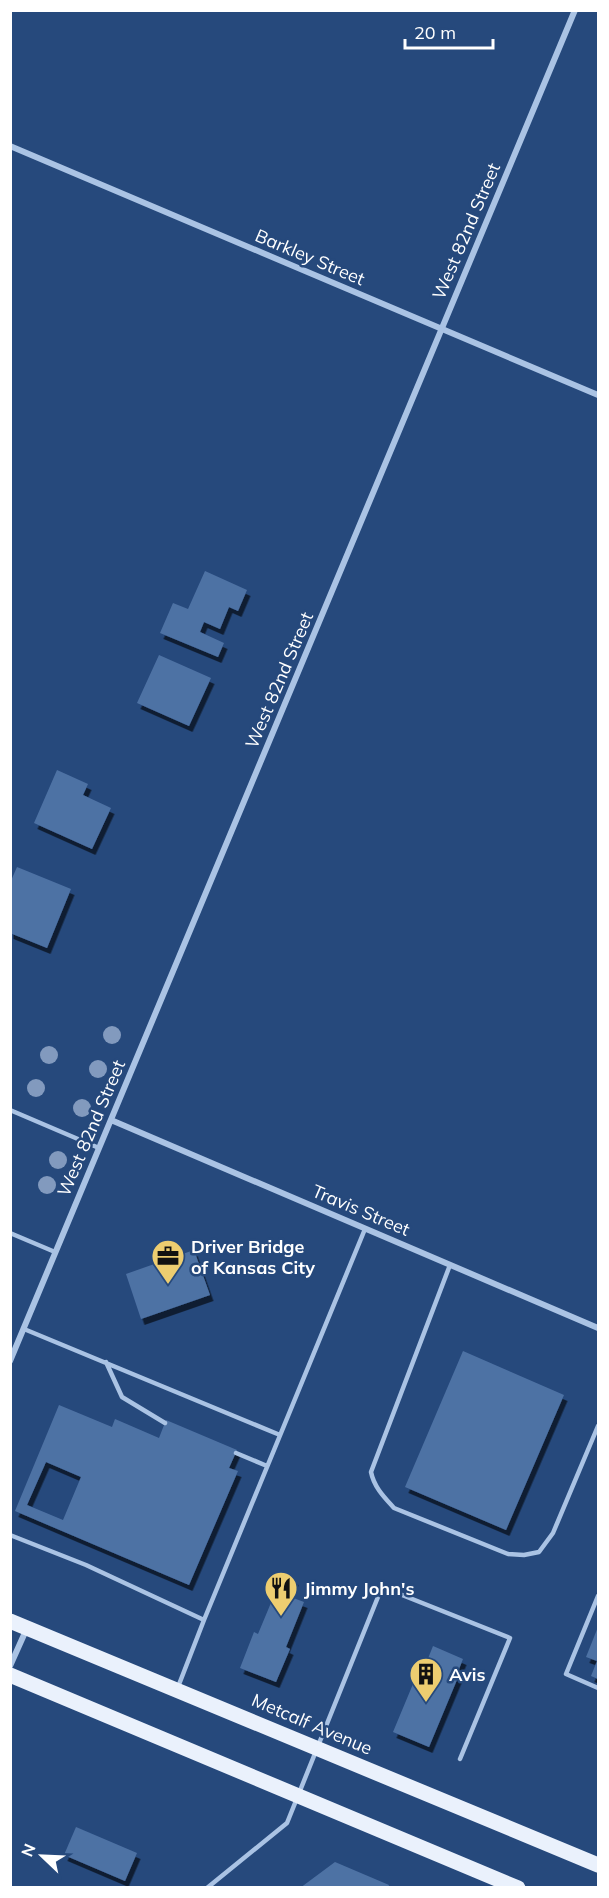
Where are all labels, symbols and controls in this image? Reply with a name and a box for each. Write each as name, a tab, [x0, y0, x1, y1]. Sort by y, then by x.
scale bar	[405, 12, 494, 50]
text: 20 m	[414, 21, 456, 44]
street label: West 82nd Street	[427, 159, 505, 303]
street label: Barkley Street	[252, 224, 368, 290]
street label: West 82nd Street	[240, 608, 318, 752]
street label: West 82nd Street	[52, 1056, 130, 1200]
street label: Travis Street	[309, 1179, 413, 1241]
place label: Driver Bridge of Kansas City	[191, 1235, 315, 1279]
office icon: Driver Bridge of Kansas City	[150, 1238, 186, 1285]
restaurant icon: Jimmy John's	[263, 1570, 299, 1617]
place label: Jimmy John's	[304, 1577, 414, 1600]
building icon: Avis	[408, 1656, 444, 1703]
place label: Avis	[449, 1663, 486, 1686]
street label: Metcalf Avenue	[248, 1688, 376, 1760]
north arrow	[12, 1826, 72, 1886]
text: N	[17, 1841, 40, 1860]

